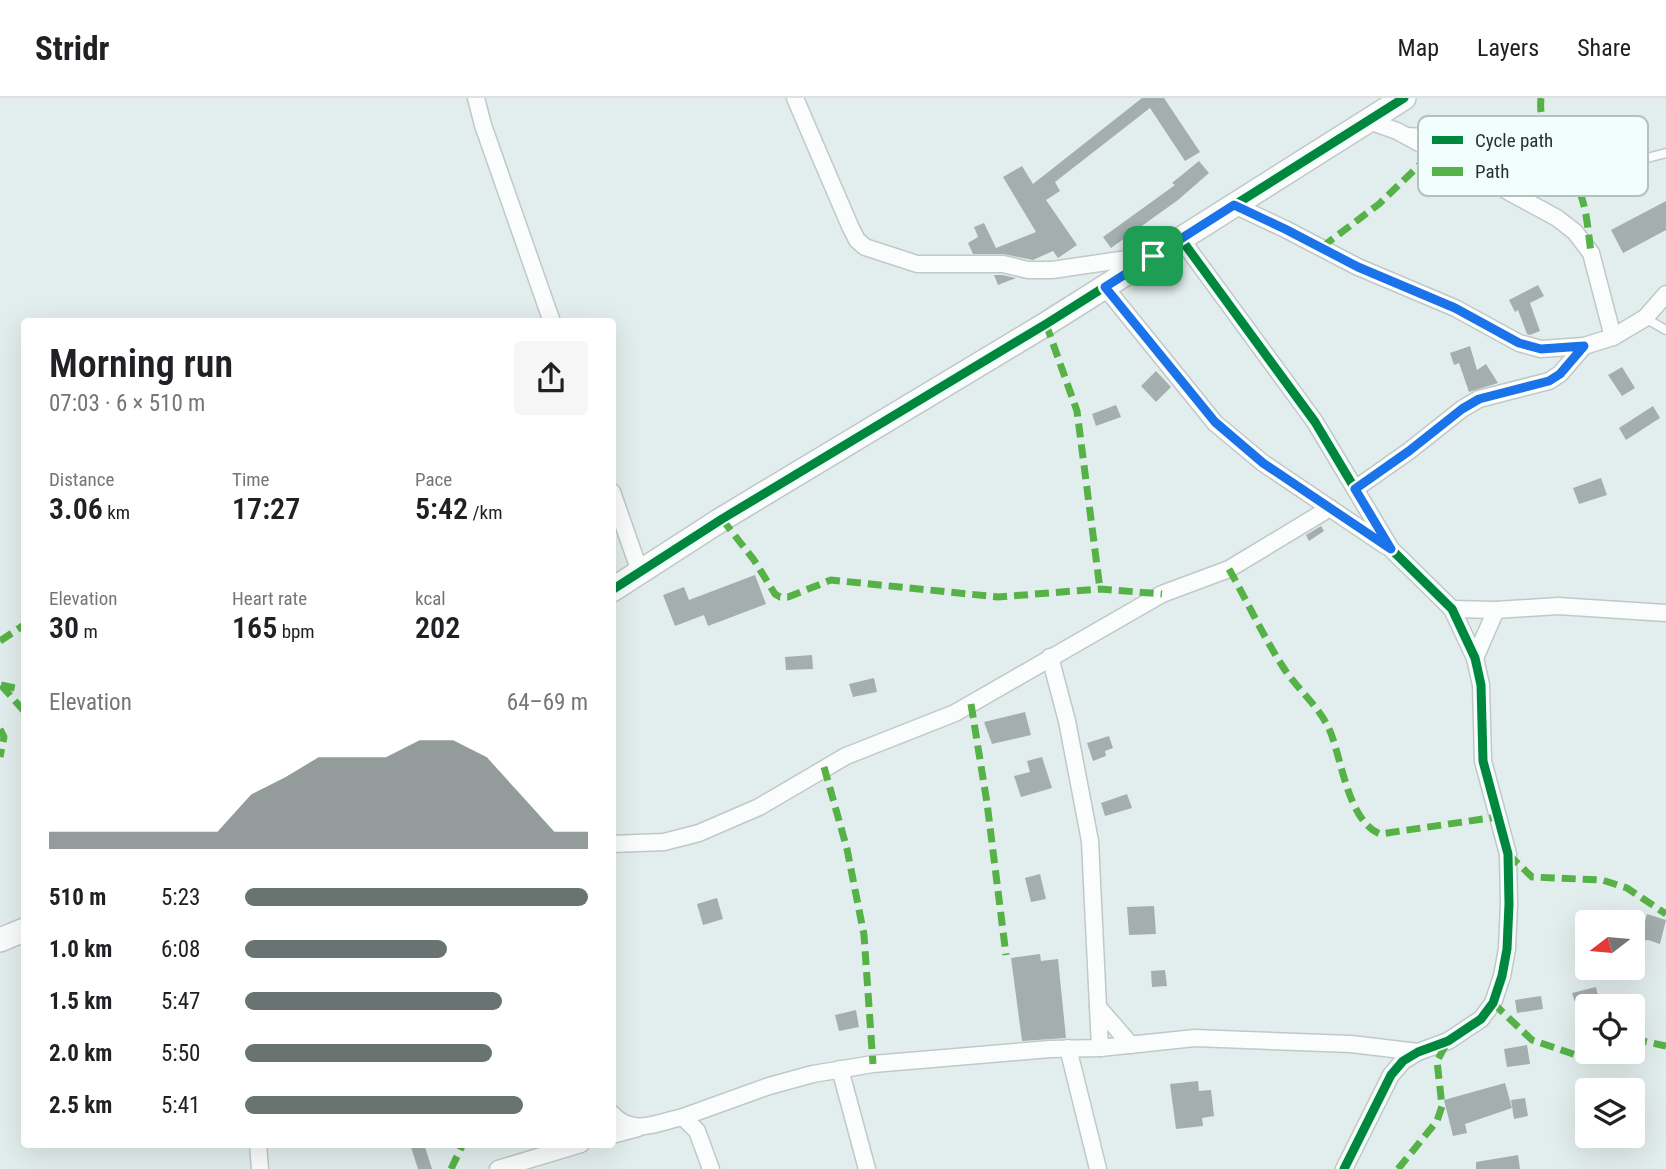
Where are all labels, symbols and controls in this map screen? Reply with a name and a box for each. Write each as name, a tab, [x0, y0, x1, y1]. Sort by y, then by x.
text: Stridr	[35, 29, 109, 68]
text: Map	[1398, 34, 1439, 62]
text: Layers	[1477, 34, 1539, 62]
text: Share	[1577, 34, 1631, 62]
legend	[1418, 116, 1648, 196]
text: Cycle path	[1475, 129, 1553, 152]
text: Path	[1475, 160, 1509, 183]
pin	[1123, 226, 1183, 286]
icon: arrive	[1134, 237, 1172, 275]
button: share	[514, 341, 588, 415]
text: Morning run	[49, 342, 233, 386]
text: 07:03 · 6 × 510 m	[49, 390, 205, 417]
text: Distance	[49, 468, 114, 491]
text: Time	[232, 468, 269, 491]
text: Pace	[415, 468, 452, 491]
text: 3.06	[49, 491, 103, 526]
text: 17:27	[232, 491, 300, 526]
text: 5:42	[415, 491, 468, 526]
text: km	[103, 501, 130, 524]
text: /km	[468, 501, 502, 524]
text: Elevation	[49, 587, 117, 610]
text: Heart rate	[232, 587, 307, 610]
text: kcal	[415, 587, 446, 610]
text: 30	[49, 610, 79, 645]
text: 165	[232, 610, 277, 645]
text: 202	[415, 610, 460, 645]
text: m	[79, 620, 98, 643]
text: bpm	[277, 620, 315, 643]
text: Elevation	[49, 689, 132, 716]
text: 64–69 m	[507, 689, 588, 716]
text: 510 m	[49, 884, 106, 911]
text: 5:23	[161, 884, 200, 911]
north arrow	[1575, 910, 1645, 980]
map controls	[1575, 910, 1645, 1148]
text: 1.0 km	[49, 936, 112, 963]
text: 6:08	[161, 936, 200, 963]
text: 1.5 km	[49, 988, 112, 1015]
text: 5:47	[161, 988, 200, 1015]
button: locate	[1575, 994, 1645, 1064]
text: 2.0 km	[49, 1040, 112, 1067]
text: 5:50	[161, 1040, 200, 1067]
button: layers	[1575, 1078, 1645, 1148]
text: 2.5 km	[49, 1092, 112, 1119]
text: 5:41	[161, 1092, 200, 1119]

